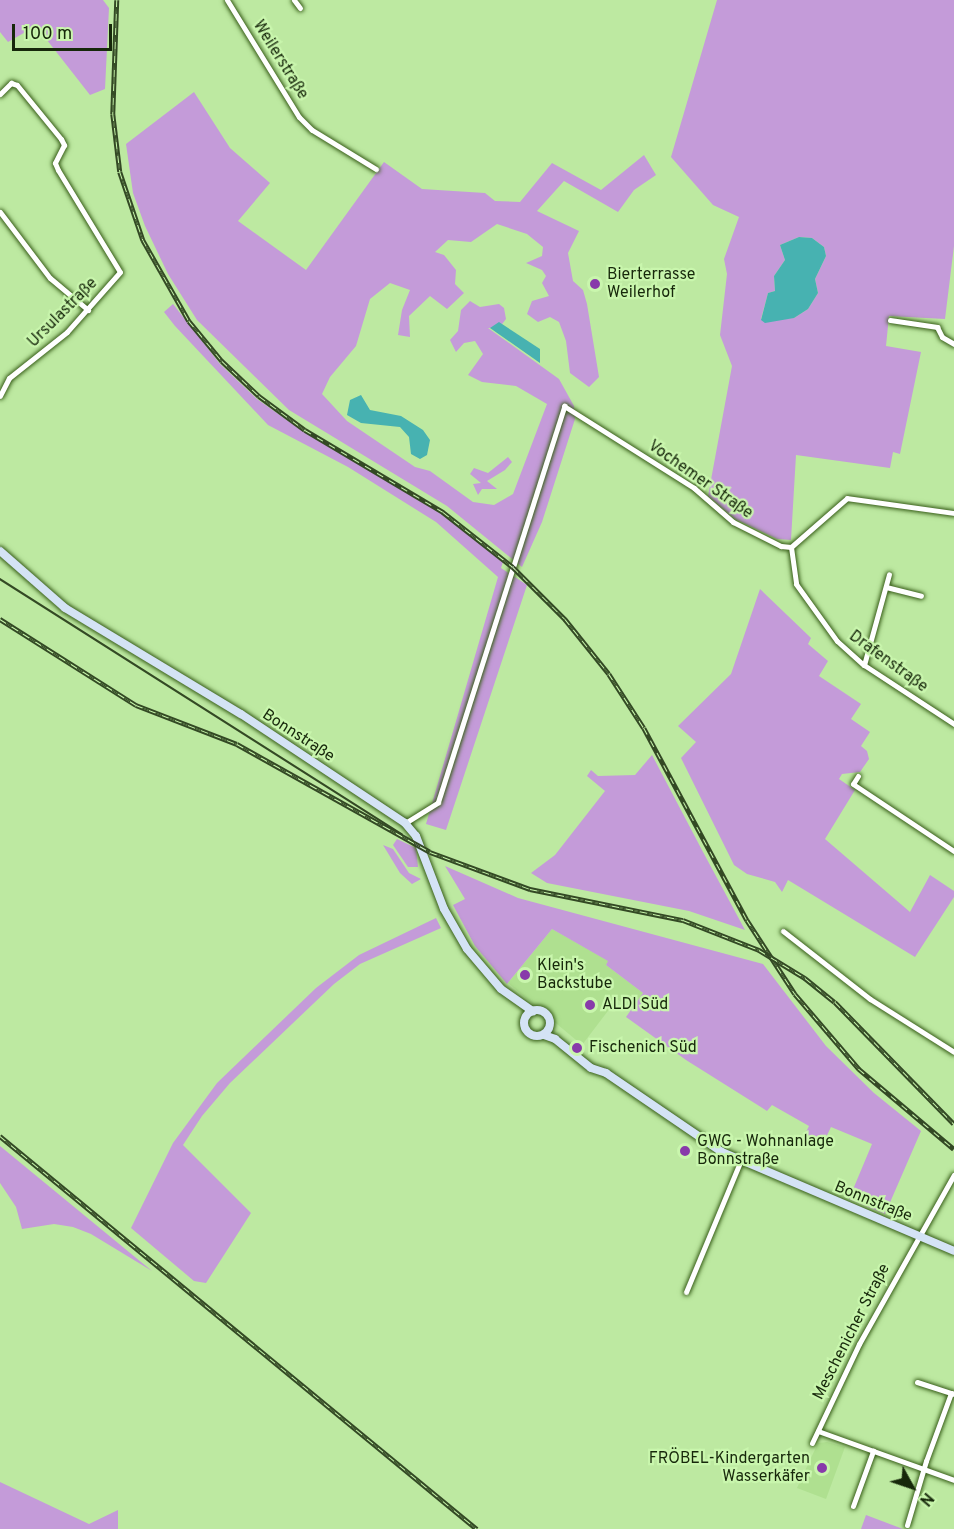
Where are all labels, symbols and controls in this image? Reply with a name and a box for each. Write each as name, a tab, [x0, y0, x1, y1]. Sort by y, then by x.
scale bar	[15, 12, 116, 50]
street label: Weilerstraße	[248, 17, 312, 103]
text: 100 m	[23, 23, 72, 46]
place label: Bierterrasse Weilerhof	[607, 265, 695, 303]
street label: Ursulastraße	[24, 274, 102, 352]
marker: Bierterrasse Weilerhof	[588, 277, 602, 291]
street label: Vochemer Straße	[644, 437, 756, 523]
street label: Drafenstraße	[845, 627, 931, 697]
street label: Bonnstraße	[258, 706, 338, 766]
place label: Klein's Backstube	[537, 956, 612, 994]
marker: Klein's Backstube	[518, 968, 532, 982]
place label: ALDI Süd	[602, 995, 668, 1015]
marker: ALDI Süd	[583, 998, 597, 1012]
place label: Fischenich Süd	[589, 1038, 697, 1058]
marker: Fischenich Süd	[570, 1041, 584, 1055]
place label: GWG - Wohnanlage Bonnstraße	[697, 1132, 834, 1170]
marker: GWG - Wohnanlage Bonnstraße	[678, 1144, 692, 1158]
street label: Bonnstraße	[831, 1178, 915, 1226]
street label: Meschenicher Straße	[809, 1261, 895, 1403]
place label: FRÖBEL-Kindergarten Wasserkäfer	[649, 1449, 810, 1487]
north arrow	[882, 1457, 942, 1517]
marker: FRÖBEL-Kindergarten Wasserkäfer	[815, 1461, 829, 1475]
text: N	[914, 1488, 937, 1509]

